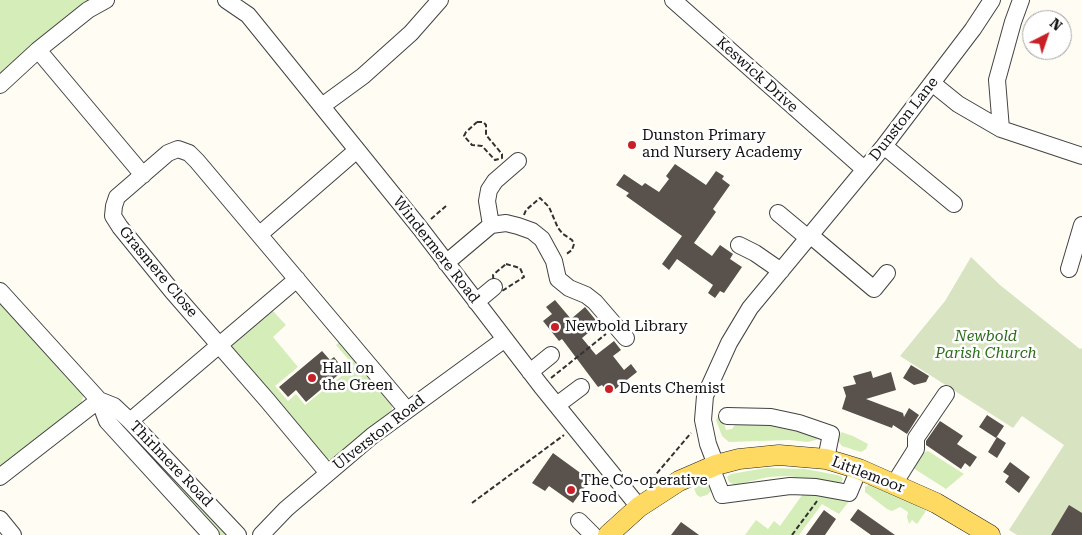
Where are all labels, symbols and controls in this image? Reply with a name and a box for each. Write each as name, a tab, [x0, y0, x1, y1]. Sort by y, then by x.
north arrow	[1022, 10, 1072, 60]
text: N	[1047, 15, 1066, 34]
street label: Keswick Drive	[712, 34, 802, 116]
street label: Dunston Lane	[866, 74, 942, 164]
place label: Dunston Primary and Nursery Academy	[642, 127, 802, 162]
marker: Dunston Primary and Nursery Academy	[626, 139, 638, 151]
street label: Windermere Road	[389, 193, 483, 307]
street label: Grasmere Close	[115, 223, 201, 321]
place label: Newbold Library	[565, 318, 687, 336]
marker: Newbold Library	[549, 321, 561, 333]
park label: Newbold Parish Church	[935, 328, 1037, 363]
place label: Hall on the Green	[322, 360, 393, 395]
marker: Hall on the Green	[306, 372, 318, 384]
place label: Dents Chemist	[619, 380, 725, 398]
marker: Dents Chemist	[603, 383, 615, 395]
street label: Ulverston Road	[329, 392, 429, 474]
street label: Thirlmere Road	[126, 417, 216, 511]
street label: Littlemoor	[829, 453, 907, 497]
place label: The Co-operative Food	[581, 472, 708, 507]
marker: The Co-operative Food	[565, 484, 577, 496]

